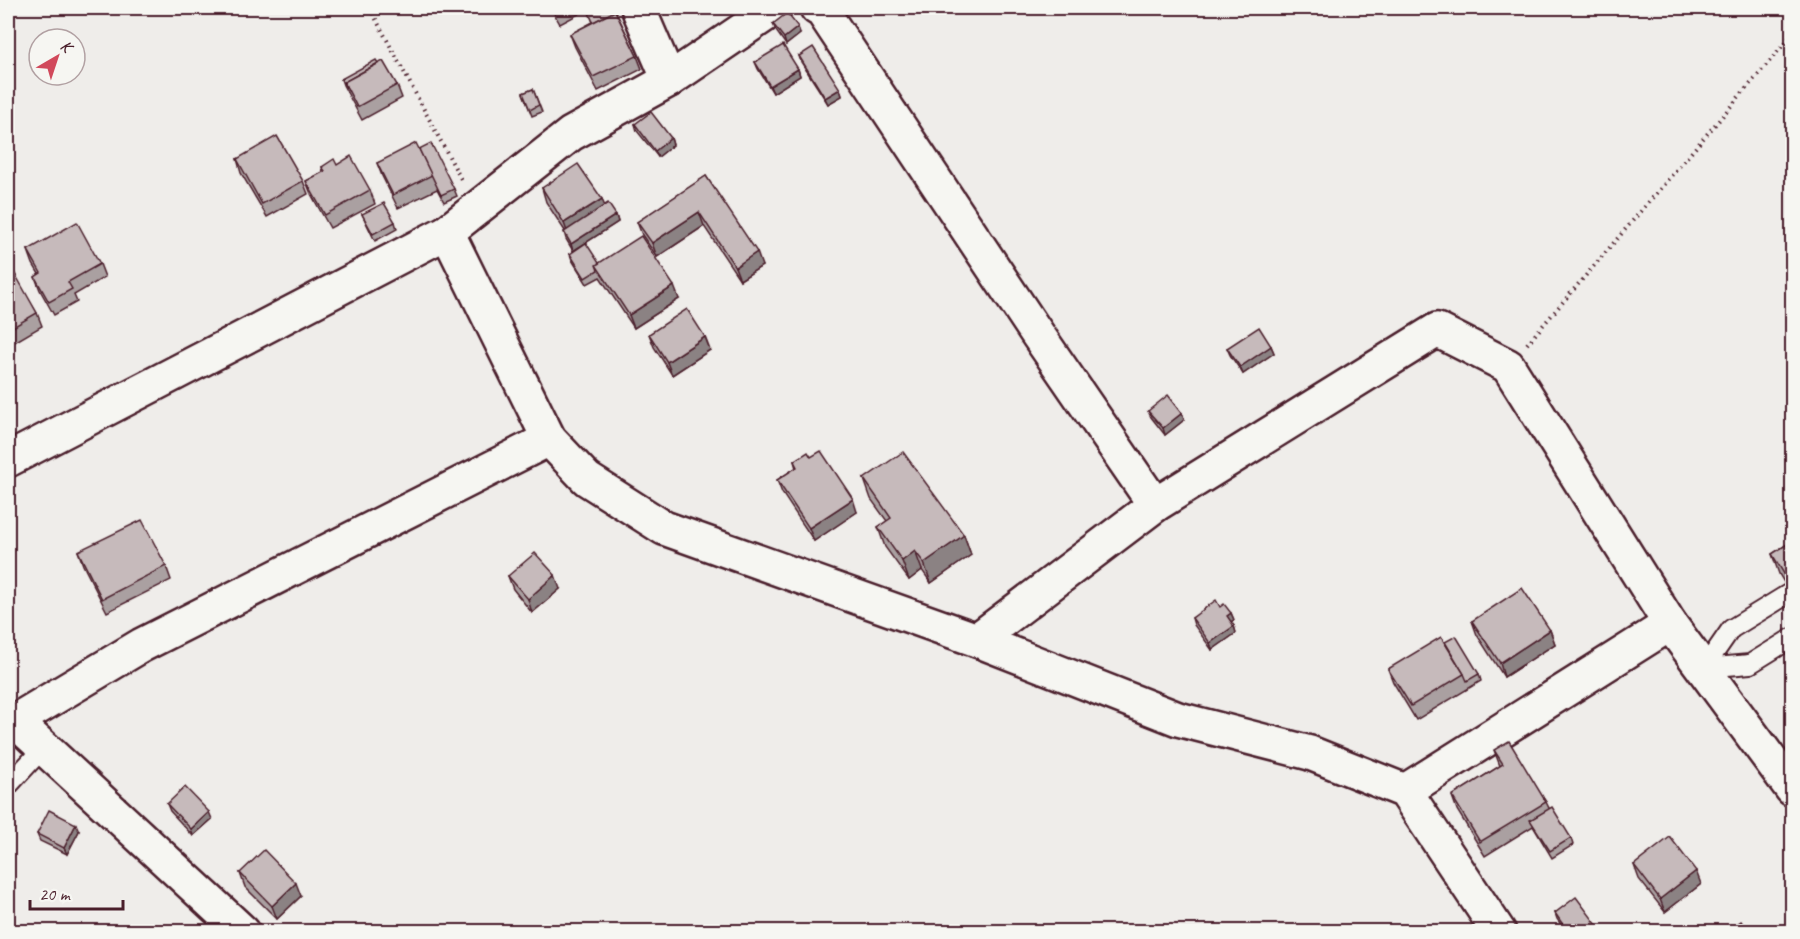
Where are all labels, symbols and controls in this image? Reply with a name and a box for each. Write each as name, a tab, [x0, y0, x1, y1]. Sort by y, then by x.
north arrow	[27, 27, 87, 87]
text: K	[56, 36, 78, 59]
scale bar	[30, 873, 123, 911]
text: 20 m	[39, 883, 72, 905]

